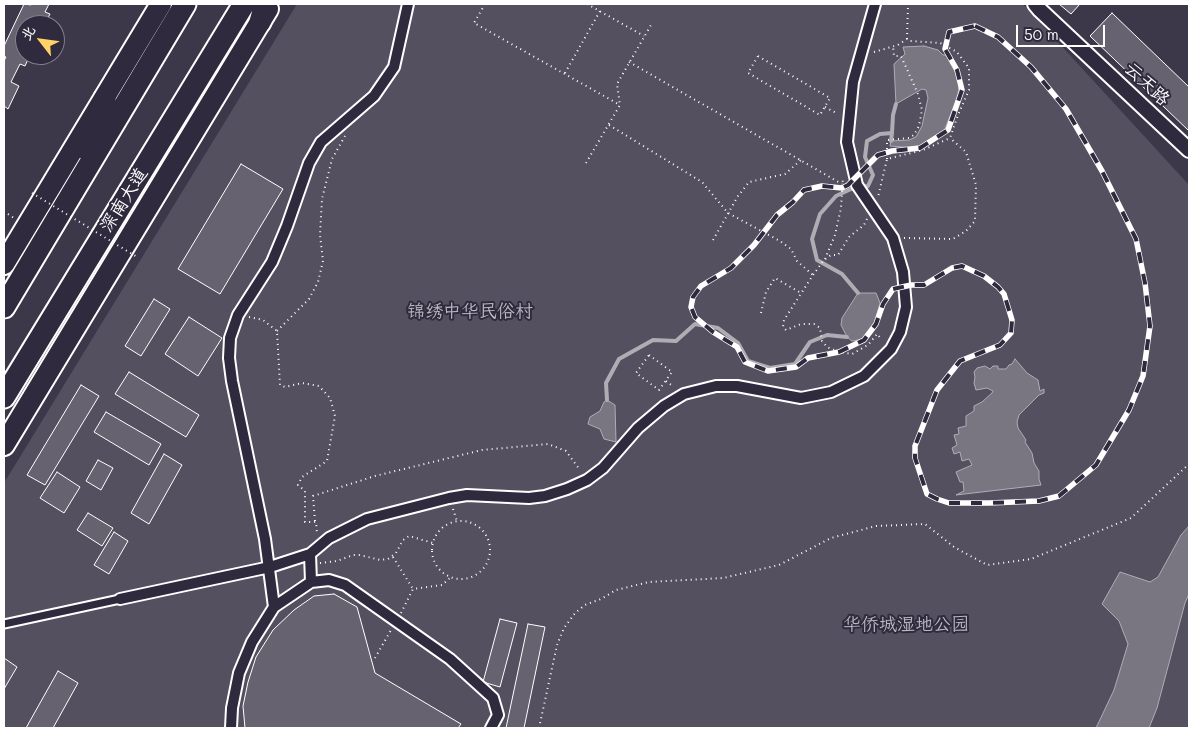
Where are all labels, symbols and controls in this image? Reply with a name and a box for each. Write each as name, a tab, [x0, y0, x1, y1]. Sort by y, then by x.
north arrow	[15, 15, 65, 65]
scale bar	[1018, 15, 1107, 47]
text: 北	[16, 22, 39, 44]
text: 50 m	[1024, 24, 1059, 44]
street label: 云天路	[1120, 58, 1174, 110]
street label: 深南大道	[96, 164, 152, 236]
park label: 锦绣中华民俗村	[407, 300, 533, 322]
park label: 华侨城湿地公园	[843, 613, 969, 635]

